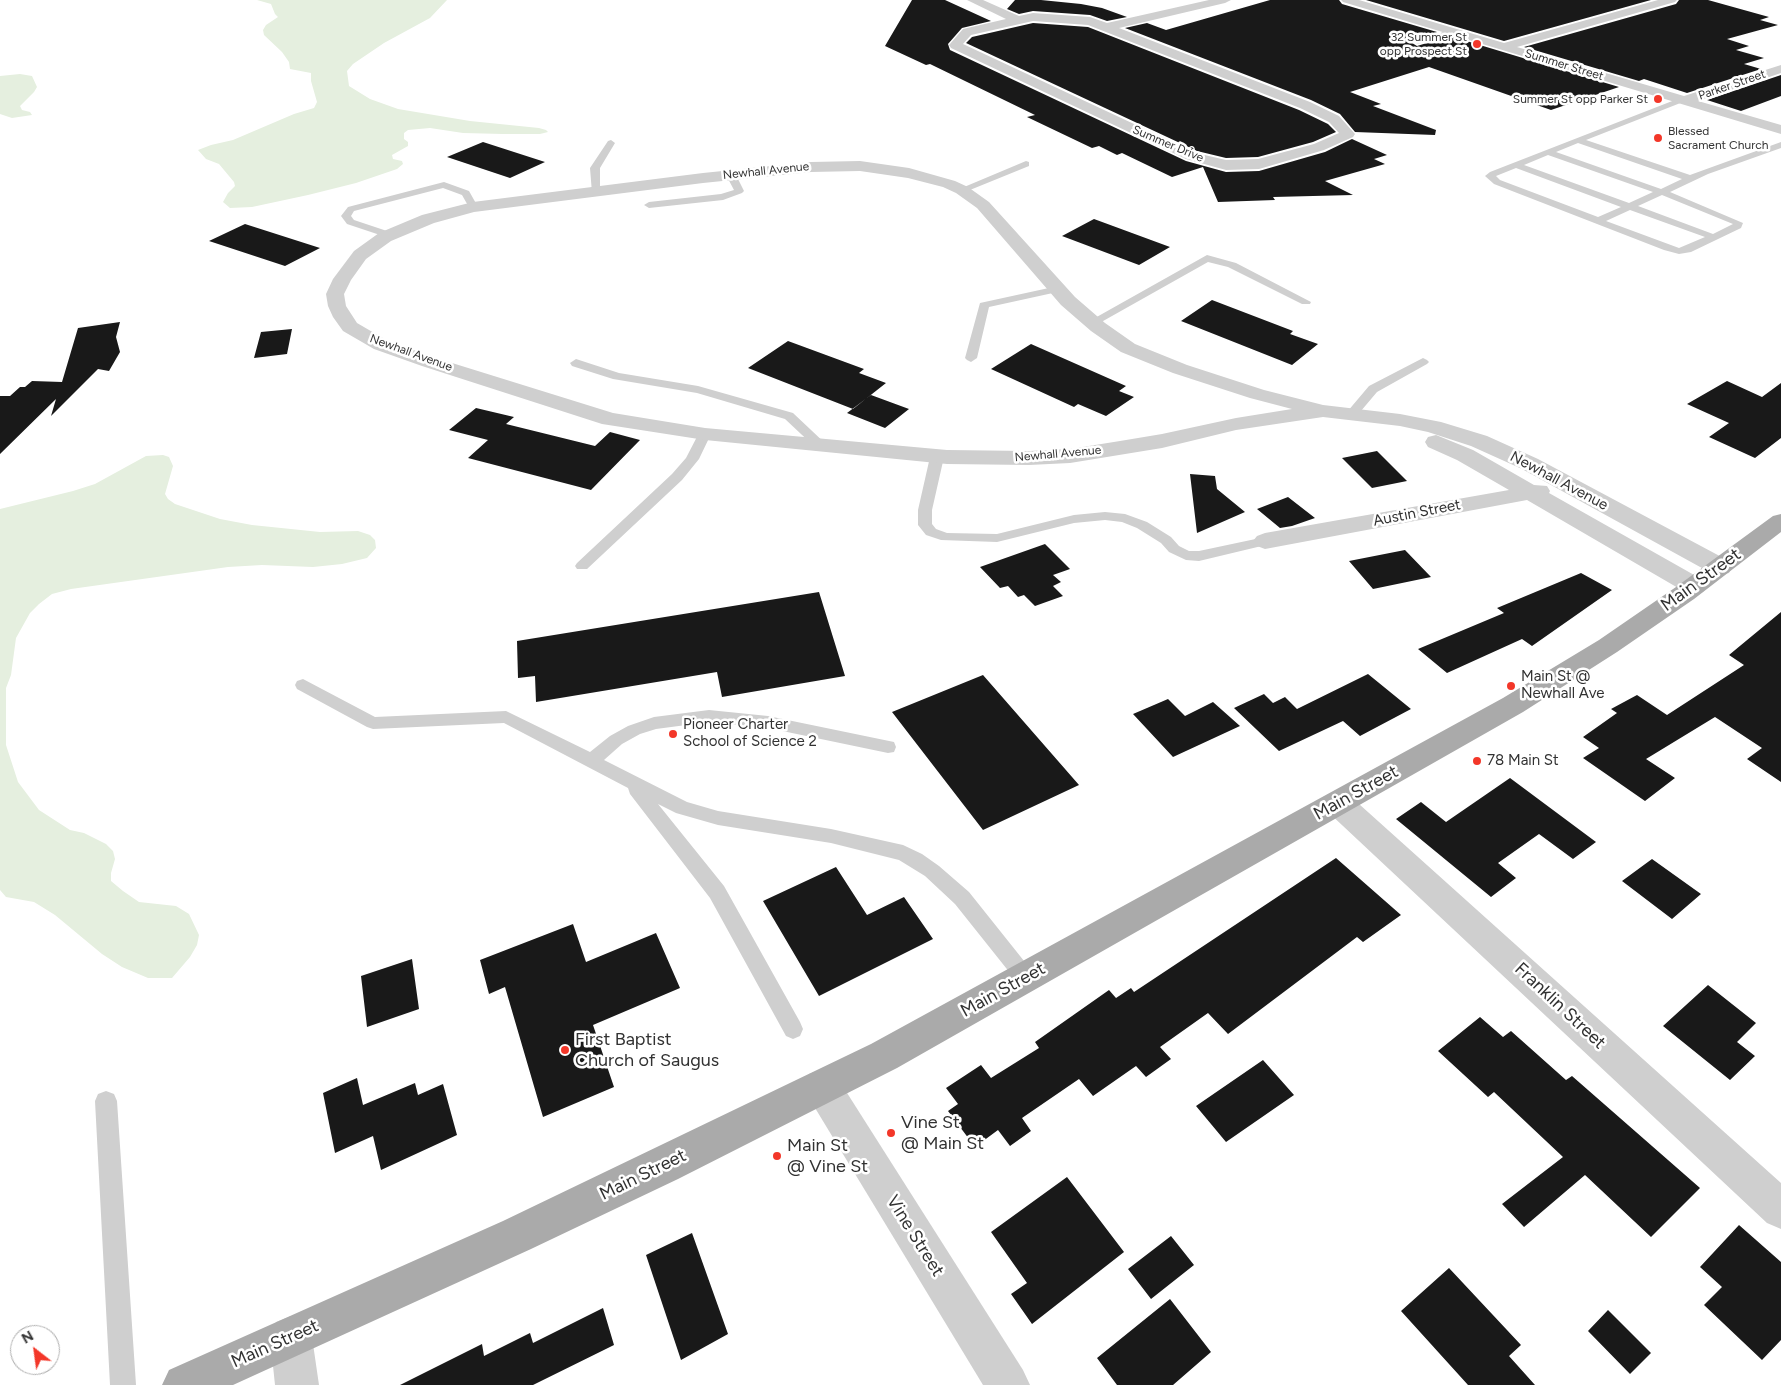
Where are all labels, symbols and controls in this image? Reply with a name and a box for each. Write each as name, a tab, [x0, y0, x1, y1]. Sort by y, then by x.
place label: 32 Summer St opp Prospect St	[1380, 30, 1467, 58]
marker: 32 Summer St opp Prospect St	[1471, 38, 1483, 50]
street label: Summer Street	[1523, 46, 1605, 84]
street label: Parker Street	[1697, 67, 1767, 103]
place label: Summer St opp Parker St	[1513, 92, 1648, 106]
marker: Summer St opp Parker St	[1652, 93, 1664, 105]
street label: Summer Drive	[1130, 123, 1206, 165]
place label: Blessed Sacrament Church	[1668, 124, 1768, 152]
marker: Blessed Sacrament Church	[1652, 132, 1664, 144]
street label: Newhall Avenue	[722, 159, 810, 183]
street label: Newhall Avenue	[368, 331, 454, 375]
street label: Newhall Avenue	[1014, 443, 1102, 465]
street label: Newhall Avenue	[1507, 448, 1611, 514]
street label: Austin Street	[1372, 496, 1462, 530]
street label: Main Street	[1657, 544, 1745, 616]
place label: Main St @ Newhall Ave	[1521, 668, 1604, 703]
marker: Main St @ Newhall Ave	[1505, 680, 1517, 692]
place label: Pioneer Charter School of Science 2	[683, 716, 817, 751]
marker: Pioneer Charter School of Science 2	[667, 728, 679, 740]
place label: 78 Main St	[1487, 752, 1559, 770]
marker: 78 Main St	[1471, 755, 1483, 767]
street label: Main Street	[1310, 761, 1402, 825]
street label: Main Street	[957, 958, 1049, 1022]
street label: Franklin Street	[1510, 958, 1610, 1054]
place label: First Baptist Church of Saugus	[575, 1029, 719, 1072]
marker: First Baptist Church of Saugus	[559, 1044, 571, 1056]
place label: Vine St @ Main St	[901, 1112, 984, 1154]
marker: Vine St @ Main St	[885, 1127, 897, 1139]
place label: Main St @ Vine St	[787, 1135, 868, 1178]
street label: Main Street	[596, 1145, 690, 1205]
marker: Main St @ Vine St	[771, 1150, 783, 1162]
street label: Vine Street	[882, 1192, 948, 1280]
street label: Main Street	[228, 1315, 322, 1373]
north arrow	[10, 1325, 60, 1375]
text: N	[19, 1327, 37, 1348]

